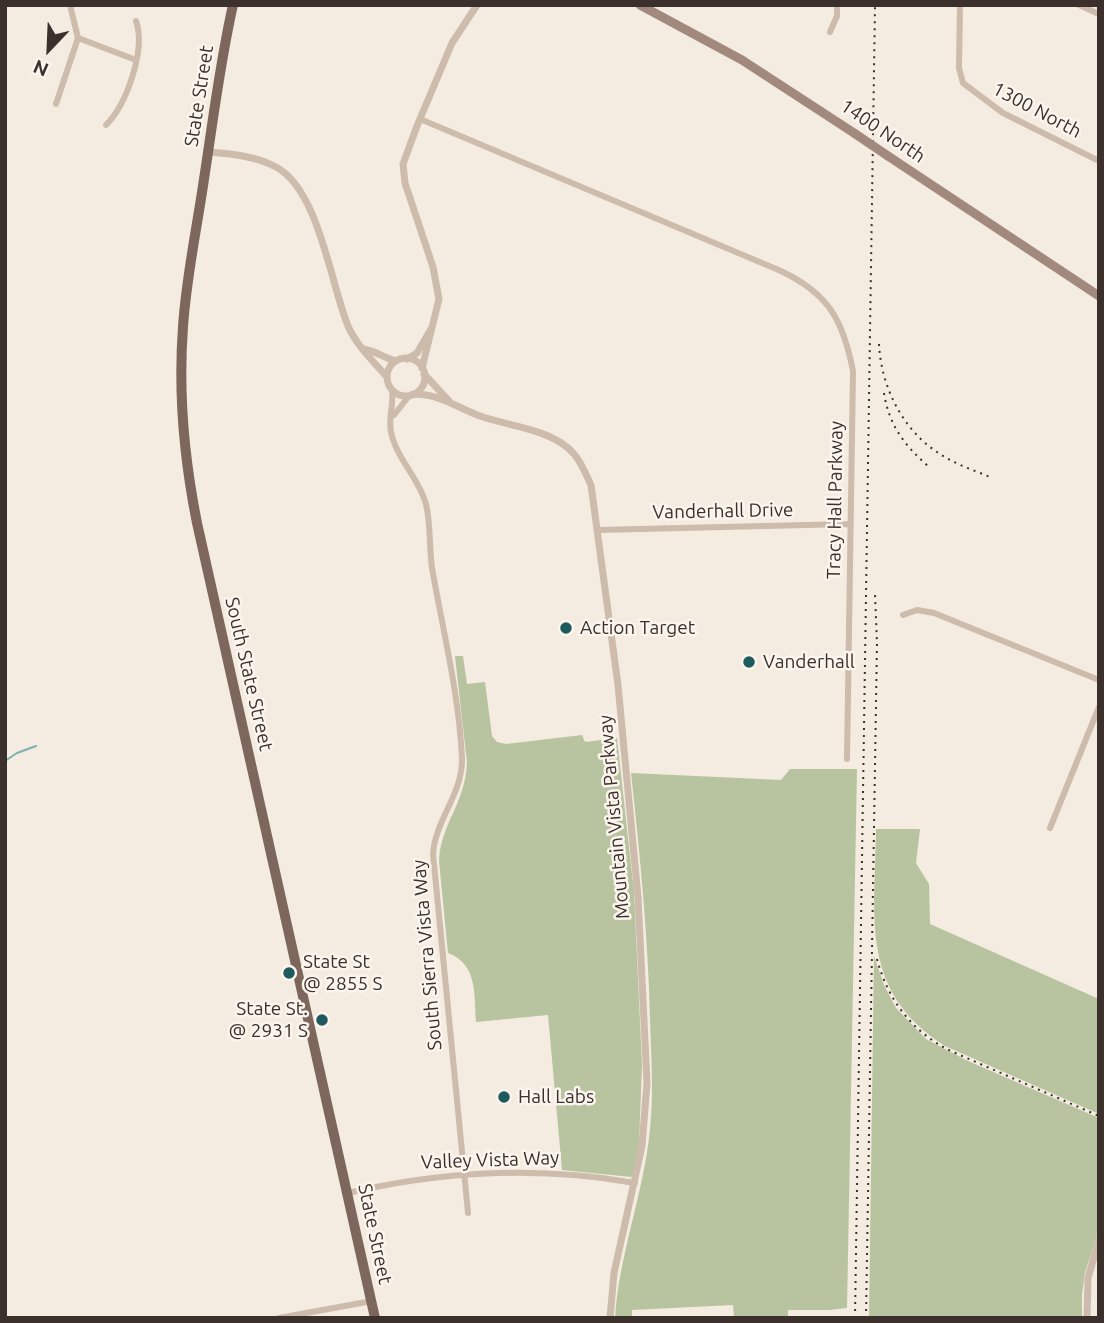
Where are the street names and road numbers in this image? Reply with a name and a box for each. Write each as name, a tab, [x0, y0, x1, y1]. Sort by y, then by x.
street label: State Street	[180, 44, 218, 148]
street label: 1300 North	[989, 77, 1085, 143]
street label: 1400 North	[836, 94, 930, 168]
street label: Tracy Hall Parkway	[822, 421, 848, 579]
street label: Vanderhall Drive	[652, 498, 794, 524]
street label: South State Street	[220, 595, 278, 753]
street label: Mountain Vista Parkway	[594, 714, 634, 920]
street label: South Sierra Vista Way	[407, 859, 447, 1051]
street label: Valley Vista Way	[420, 1146, 560, 1174]
street label: State Street	[353, 1182, 397, 1286]

